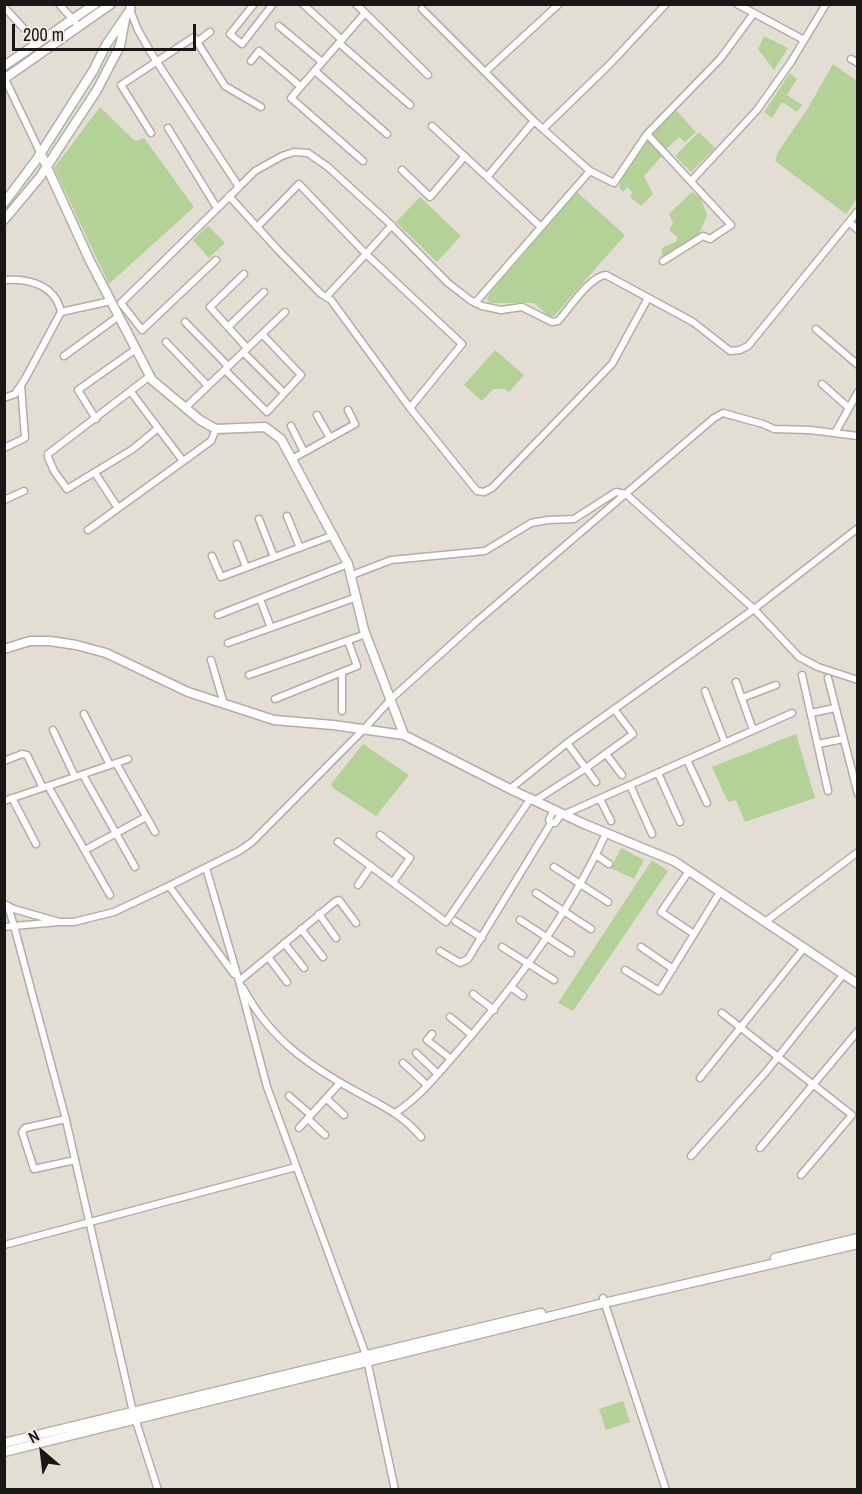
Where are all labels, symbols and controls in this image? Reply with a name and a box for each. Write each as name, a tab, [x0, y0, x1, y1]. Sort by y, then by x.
scale bar	[15, 12, 200, 50]
text: 200 m	[23, 22, 64, 47]
north arrow	[12, 1422, 72, 1482]
text: N	[24, 1424, 43, 1448]

